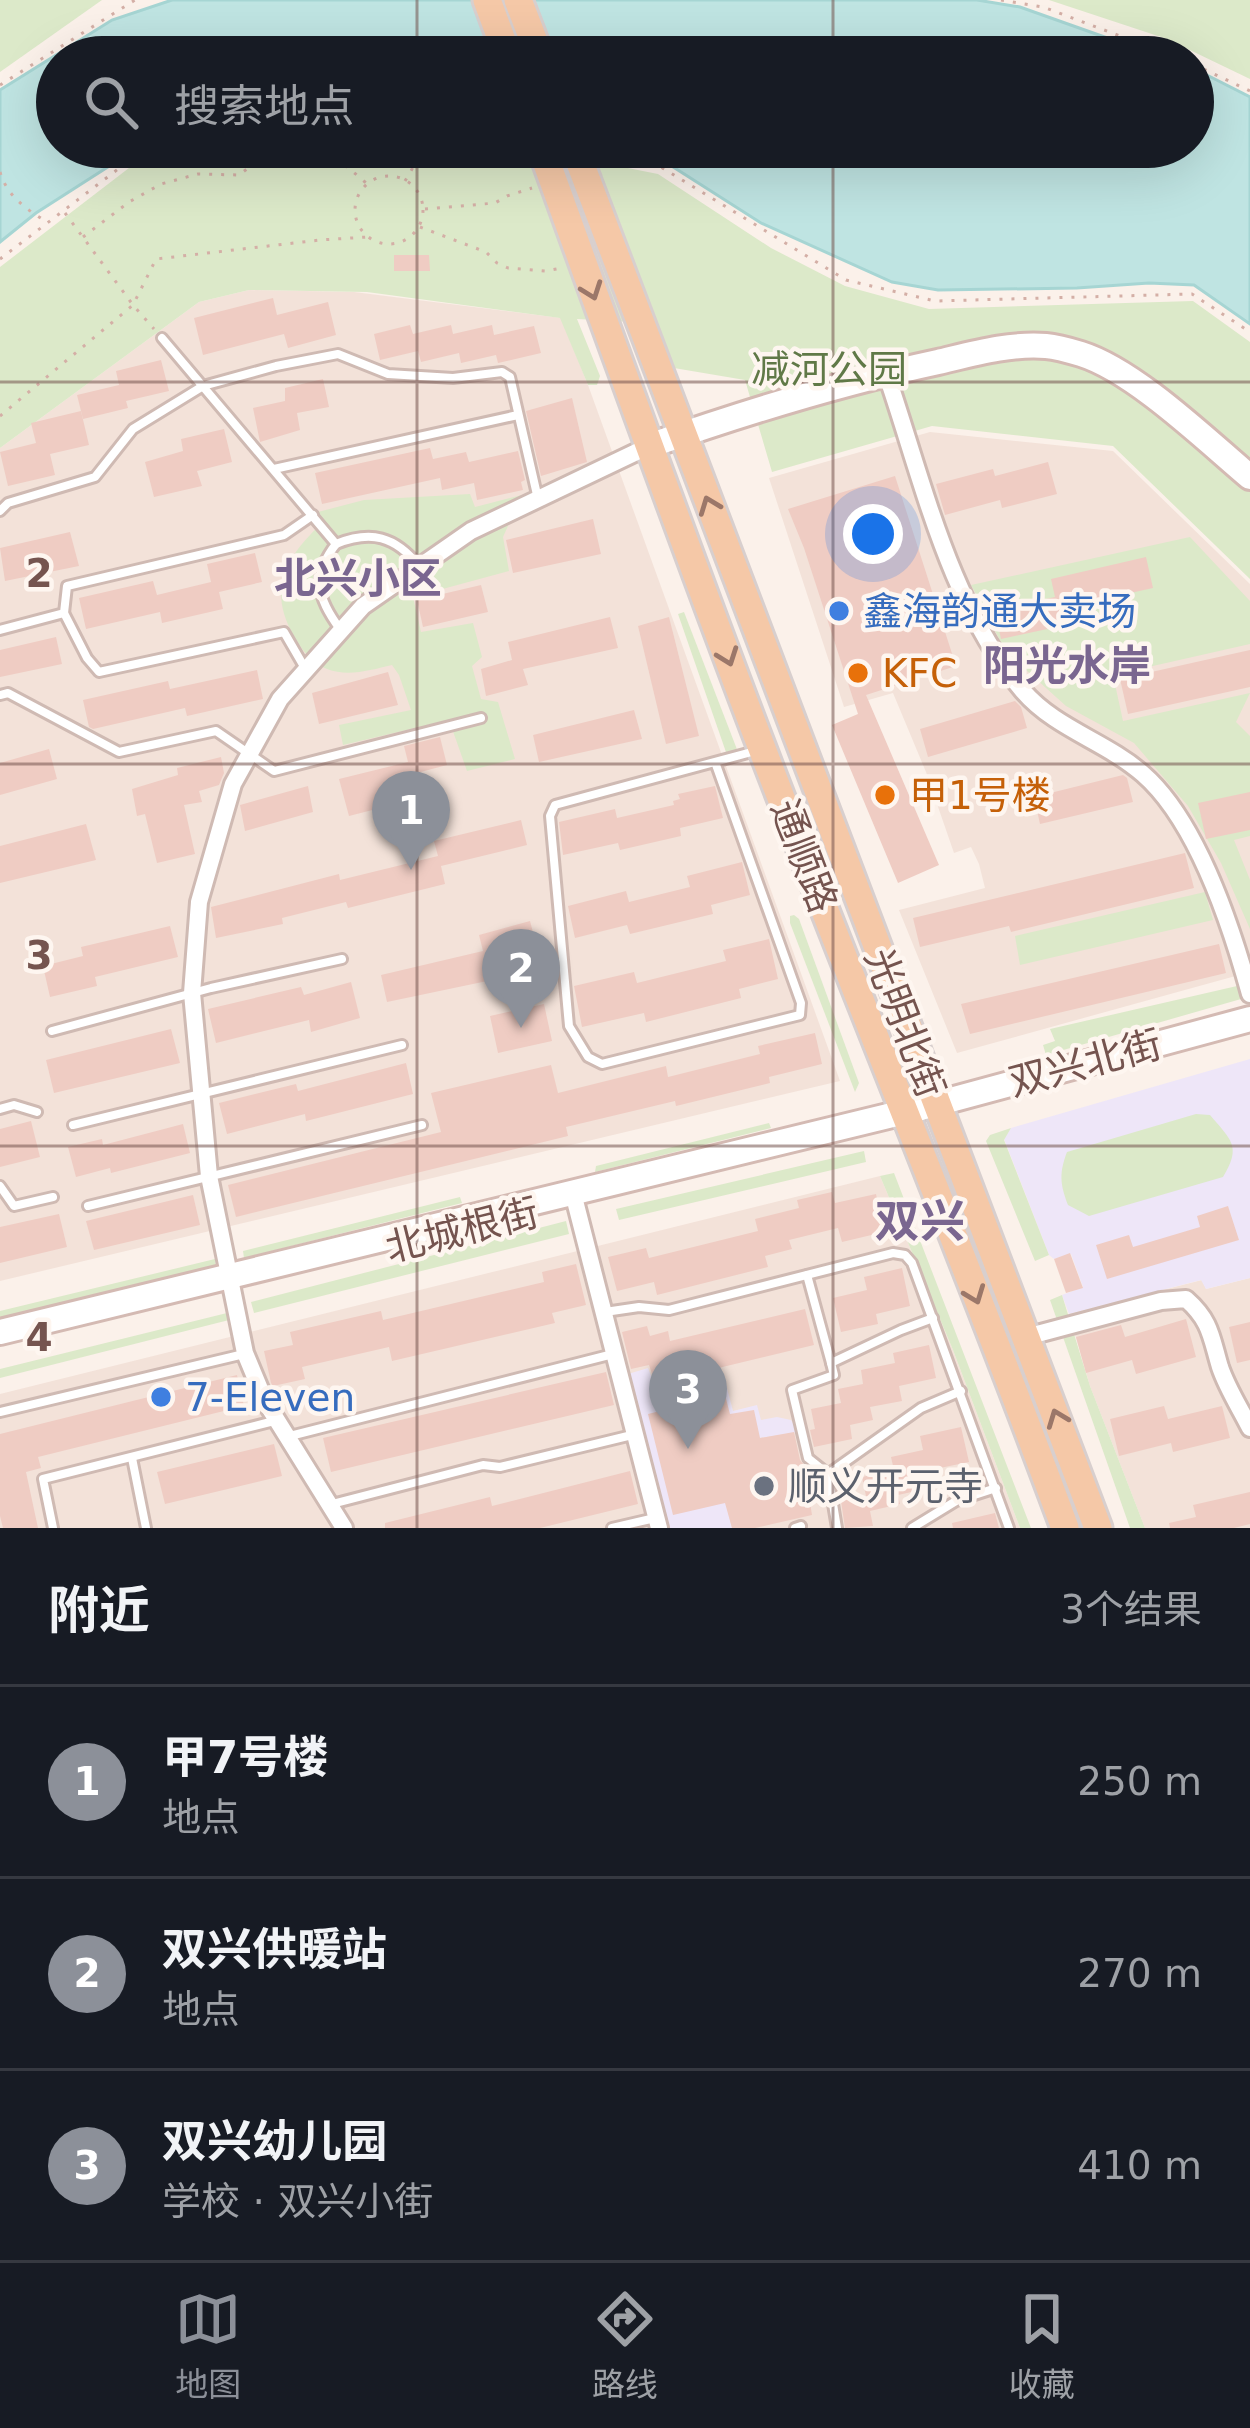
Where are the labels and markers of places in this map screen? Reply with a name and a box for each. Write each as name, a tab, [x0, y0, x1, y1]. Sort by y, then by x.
place label: 鑫海韵通大卖场	[863, 589, 1136, 634]
marker: 鑫海韵通大卖场	[826, 598, 852, 624]
place label: KFC	[882, 651, 957, 696]
marker: KFC	[845, 660, 871, 686]
pin: 1	[372, 771, 450, 870]
place label: 甲1号楼	[909, 773, 1051, 818]
marker: 甲1号楼	[872, 782, 898, 808]
pin: 2	[482, 929, 560, 1028]
pin: 3	[649, 1350, 727, 1449]
place label: 7-Eleven	[185, 1375, 355, 1420]
marker: 7-Eleven	[148, 1384, 174, 1410]
place label: 顺义开元寺	[788, 1464, 983, 1509]
marker: 顺义开元寺	[751, 1473, 777, 1499]

